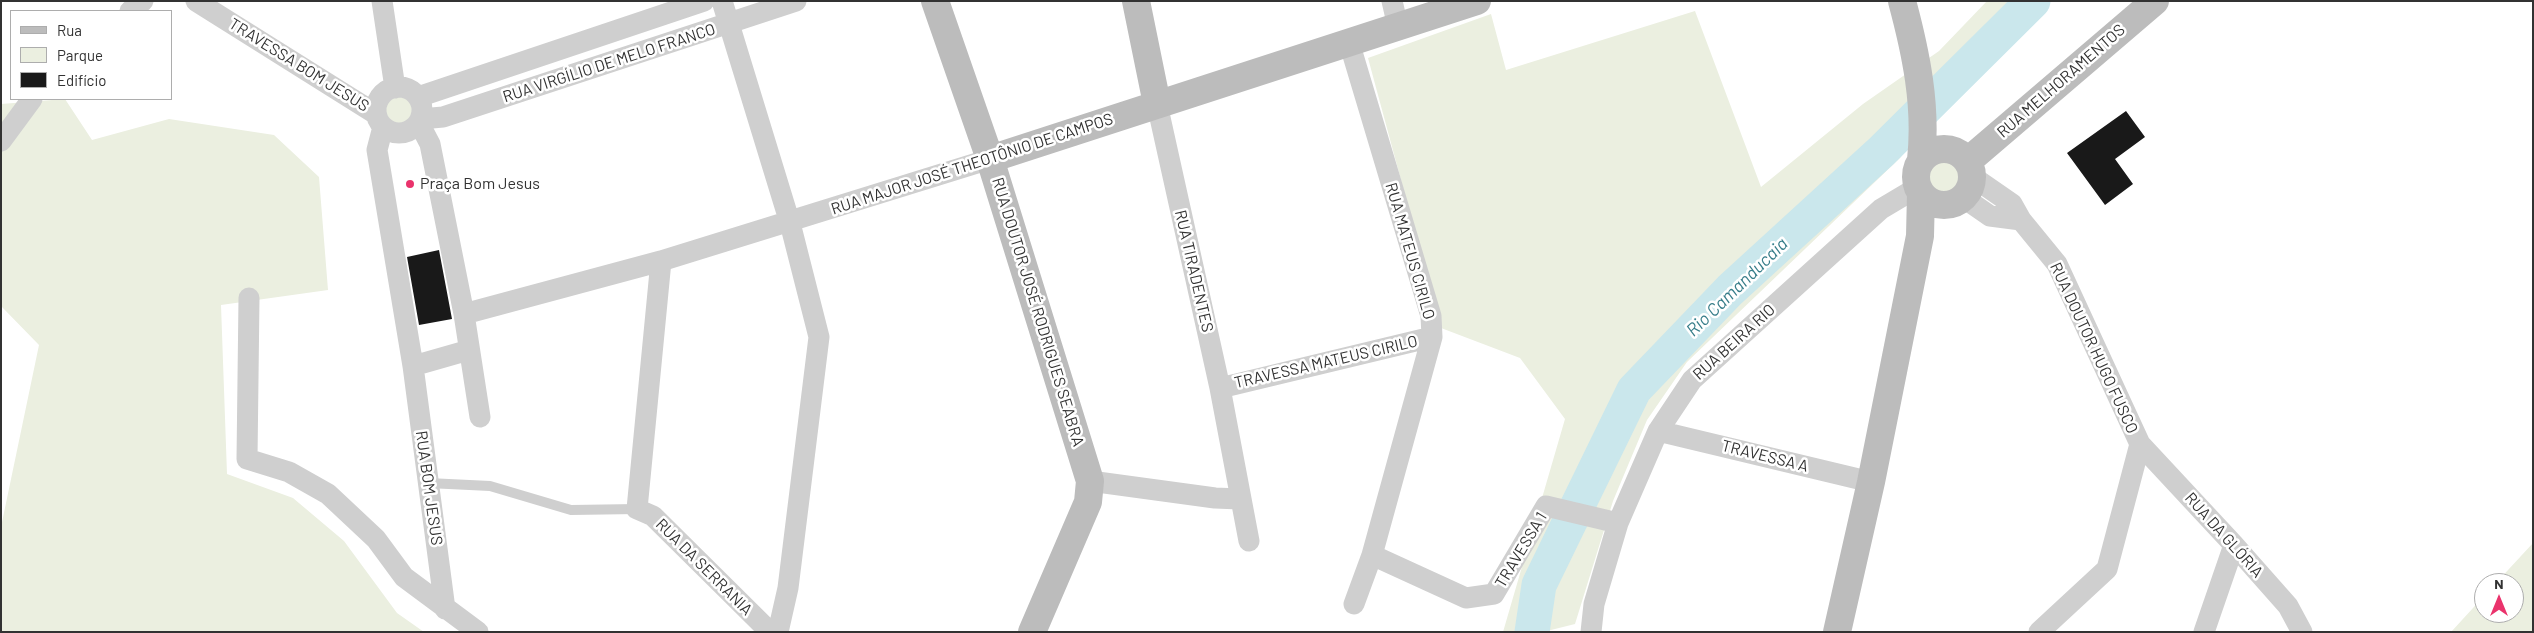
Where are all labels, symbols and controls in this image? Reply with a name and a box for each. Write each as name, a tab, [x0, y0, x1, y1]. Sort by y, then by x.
legend	[10, 10, 172, 100]
street label: TRAVESSA BOM JESUS	[225, 14, 373, 116]
street label: RUA VIRGÍLIO DE MELO FRANCO	[500, 20, 718, 106]
street label: RUA MELHORAMENTOS	[1993, 20, 2129, 142]
text: Rua	[57, 21, 82, 39]
text: Parque	[57, 46, 103, 64]
text: Edifício	[57, 71, 106, 89]
street label: RUA MAJOR JOSÉ THEOTÔNIO DE CAMPOS	[829, 109, 1115, 219]
place label: Praça Bom Jesus	[420, 174, 540, 194]
street label: RUA DOUTOR JOSÉ RODRIGUES SEABRA	[988, 175, 1088, 449]
marker: Praça Bom Jesus	[404, 178, 416, 190]
street label: RUA MATEUS CIRILO	[1381, 180, 1439, 322]
street label: RUA TIRADENTES	[1171, 208, 1217, 334]
water label: Rio Camanducaia	[1682, 233, 1792, 341]
street label: RUA DOUTOR HUGO FUSCO	[2046, 259, 2142, 437]
street label: RUA BEIRA RIO	[1689, 300, 1779, 384]
street label: TRAVESSA MATEUS CIRILO	[1232, 332, 1420, 392]
street label: RUA BOM JESUS	[411, 429, 447, 547]
street label: TRAVESSA A	[1720, 436, 1810, 476]
street label: RUA DA GLÓRIA	[2181, 489, 2267, 581]
street label: TRAVESSA 1	[1491, 509, 1551, 591]
street label: RUA DA SERRANIA	[652, 515, 756, 619]
north arrow	[2474, 573, 2524, 623]
text: N	[2494, 575, 2504, 592]

